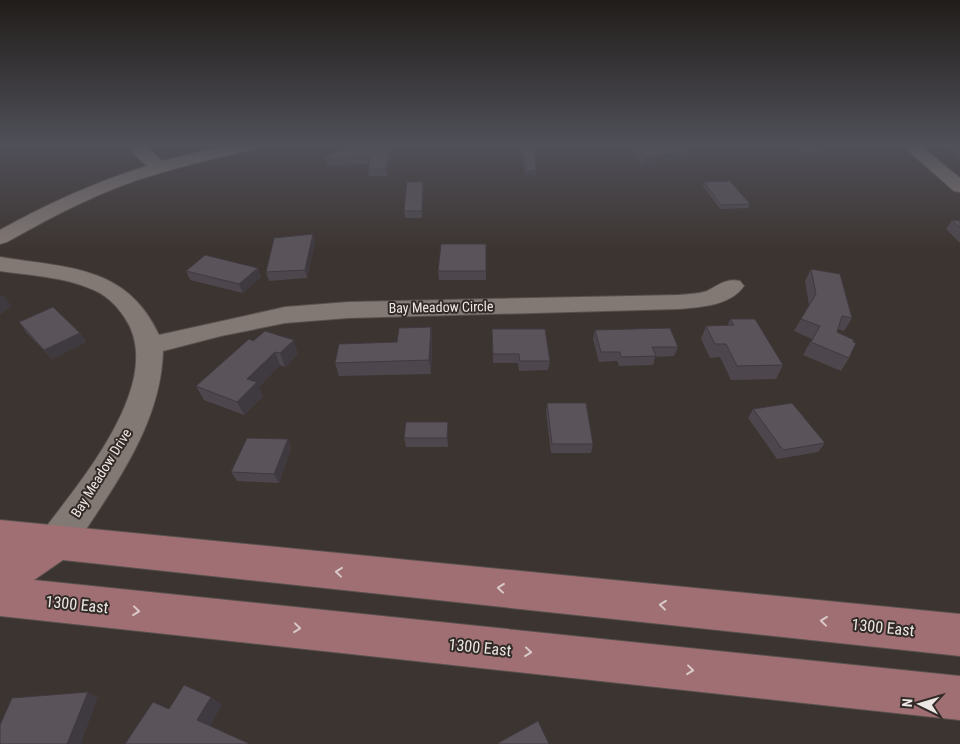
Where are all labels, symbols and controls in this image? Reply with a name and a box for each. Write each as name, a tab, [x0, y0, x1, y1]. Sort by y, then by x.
street label: Bay Meadow Circle	[388, 298, 494, 316]
street label: Bay Meadow Drive	[67, 425, 135, 520]
one-way arrow	[335, 567, 343, 578]
one-way arrow	[497, 583, 505, 594]
street label: 1300 East	[45, 592, 109, 617]
one-way arrow	[659, 600, 667, 611]
one-way arrow	[132, 605, 140, 616]
street label: 1300 East	[851, 615, 915, 640]
one-way arrow	[820, 616, 828, 627]
one-way arrow	[293, 622, 301, 633]
street label: 1300 East	[448, 635, 512, 660]
one-way arrow	[525, 647, 533, 658]
one-way arrow	[686, 664, 694, 675]
north arrow	[895, 679, 945, 729]
text: N	[899, 698, 915, 708]

